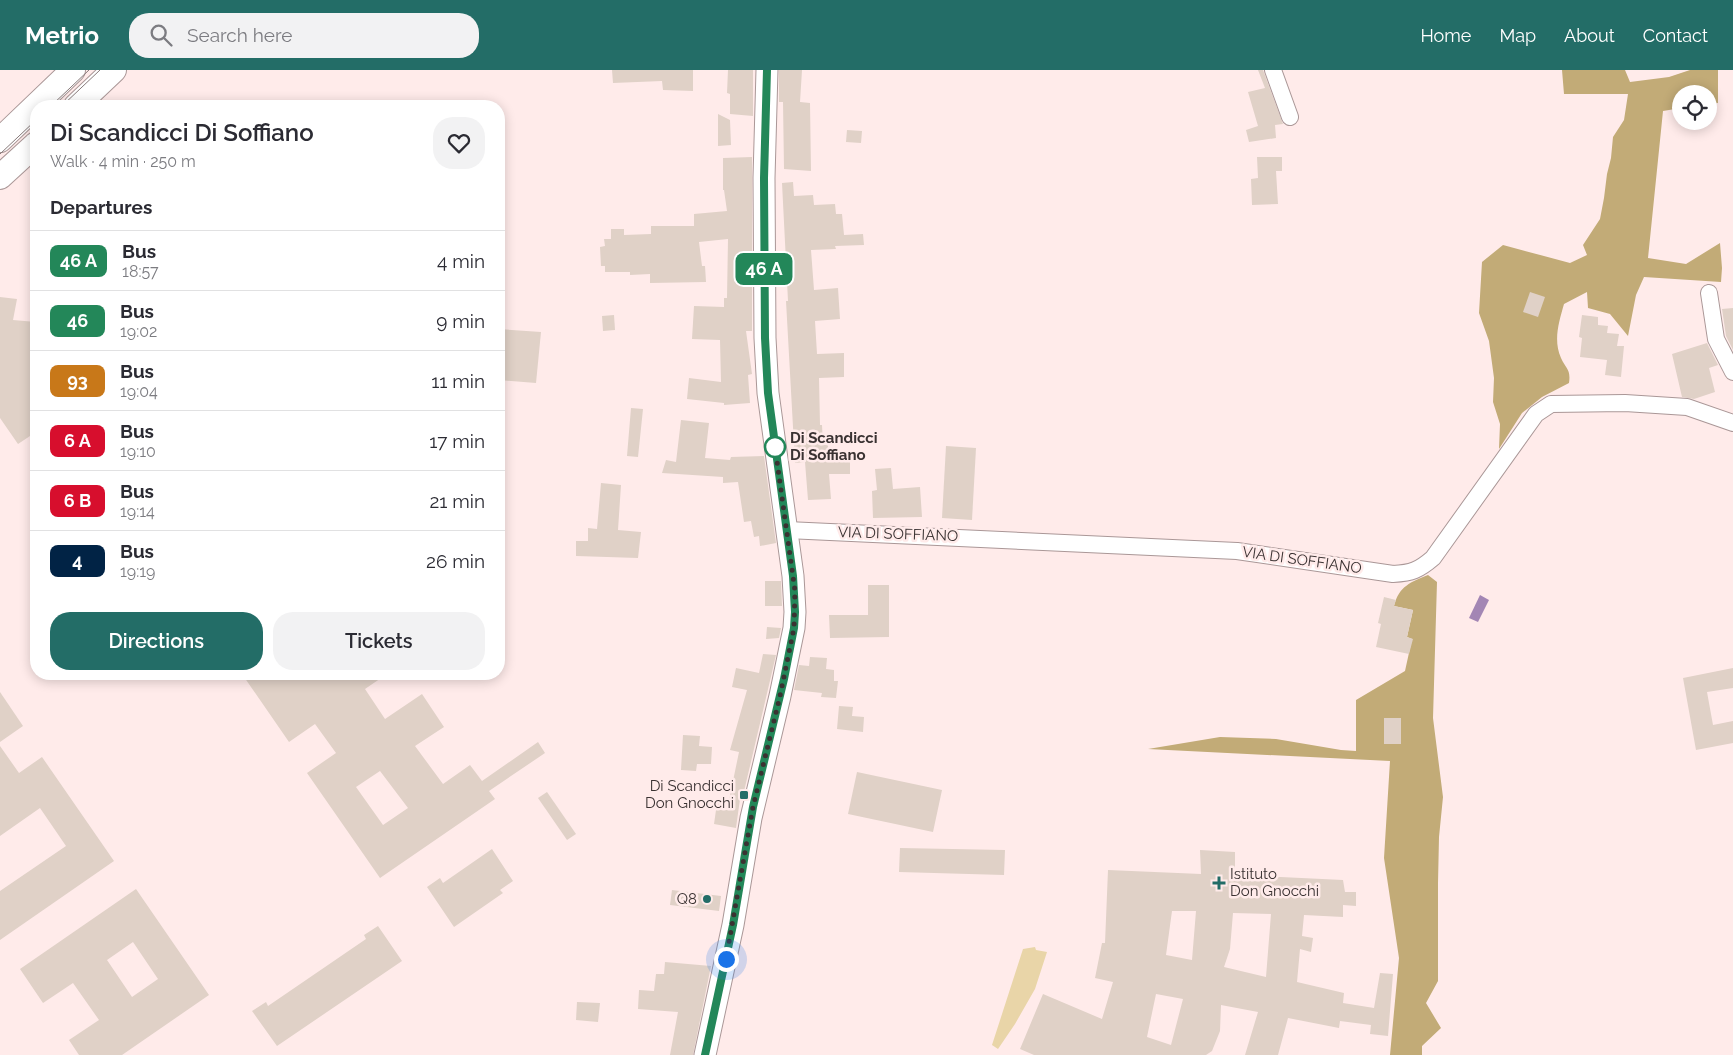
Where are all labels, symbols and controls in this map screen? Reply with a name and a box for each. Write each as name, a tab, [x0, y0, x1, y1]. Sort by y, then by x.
search box	[129, 13, 479, 58]
text: Metrio	[25, 21, 99, 50]
icon: search	[147, 21, 175, 49]
text: Search here	[187, 24, 292, 46]
text: Home	[1420, 25, 1471, 46]
text: Map	[1499, 25, 1536, 46]
text: About	[1564, 25, 1615, 46]
text: Contact	[1643, 25, 1708, 46]
map controls	[1672, 85, 1717, 130]
button: locate	[1672, 85, 1717, 130]
button: heart	[433, 117, 485, 169]
text: Di Scandicci Di Soffiano	[50, 118, 314, 147]
text: Walk · 4 min · 250 m	[50, 152, 196, 171]
text: Departures	[50, 196, 152, 218]
text: Bus	[122, 240, 156, 262]
text: 46 A	[60, 250, 97, 271]
text: 4 min	[437, 250, 485, 272]
line badge: 46 A	[729, 253, 799, 285]
text: 46 A	[745, 258, 783, 279]
text: 18:57	[122, 262, 159, 281]
text: Bus	[120, 300, 154, 322]
text: 46	[67, 310, 88, 331]
text: 9 min	[436, 310, 485, 332]
text: 19:02	[120, 322, 157, 341]
text: Bus	[120, 360, 154, 382]
text: 93	[67, 370, 88, 391]
text: 11 min	[431, 370, 485, 392]
text: 19:04	[120, 382, 158, 401]
text: Bus	[120, 420, 154, 442]
place label: Di Scandicci Di Soffiano	[790, 429, 878, 464]
text: 6 A	[64, 430, 91, 451]
text: 17 min	[429, 430, 485, 452]
marker: Di Scandicci Di Soffiano	[764, 436, 786, 458]
text: 19:10	[120, 442, 156, 461]
text: Bus	[120, 480, 154, 502]
text: 6 B	[64, 490, 91, 511]
text: 21 min	[429, 490, 485, 512]
text: 19:14	[120, 502, 155, 521]
street label: VIA DI SOFFIANO	[838, 523, 958, 545]
text: Bus	[120, 540, 154, 562]
street label: VIA DI SOFFIANO	[1241, 543, 1363, 577]
text: 4	[72, 550, 83, 571]
text: 26 min	[426, 550, 485, 572]
text: 19:19	[120, 562, 155, 581]
button: Directions	[50, 612, 263, 670]
button: Tickets	[273, 612, 485, 670]
place label: Di Scandicci Don Gnocchi	[645, 777, 734, 812]
marker: Di Scandicci Don Gnocchi	[738, 789, 750, 801]
place label: Istituto Don Gnocchi	[1230, 865, 1319, 900]
marker: Istituto Don Gnocchi	[1212, 876, 1226, 890]
place label: Q8	[677, 890, 697, 908]
marker: Q8	[701, 893, 713, 905]
your location	[714, 947, 739, 972]

